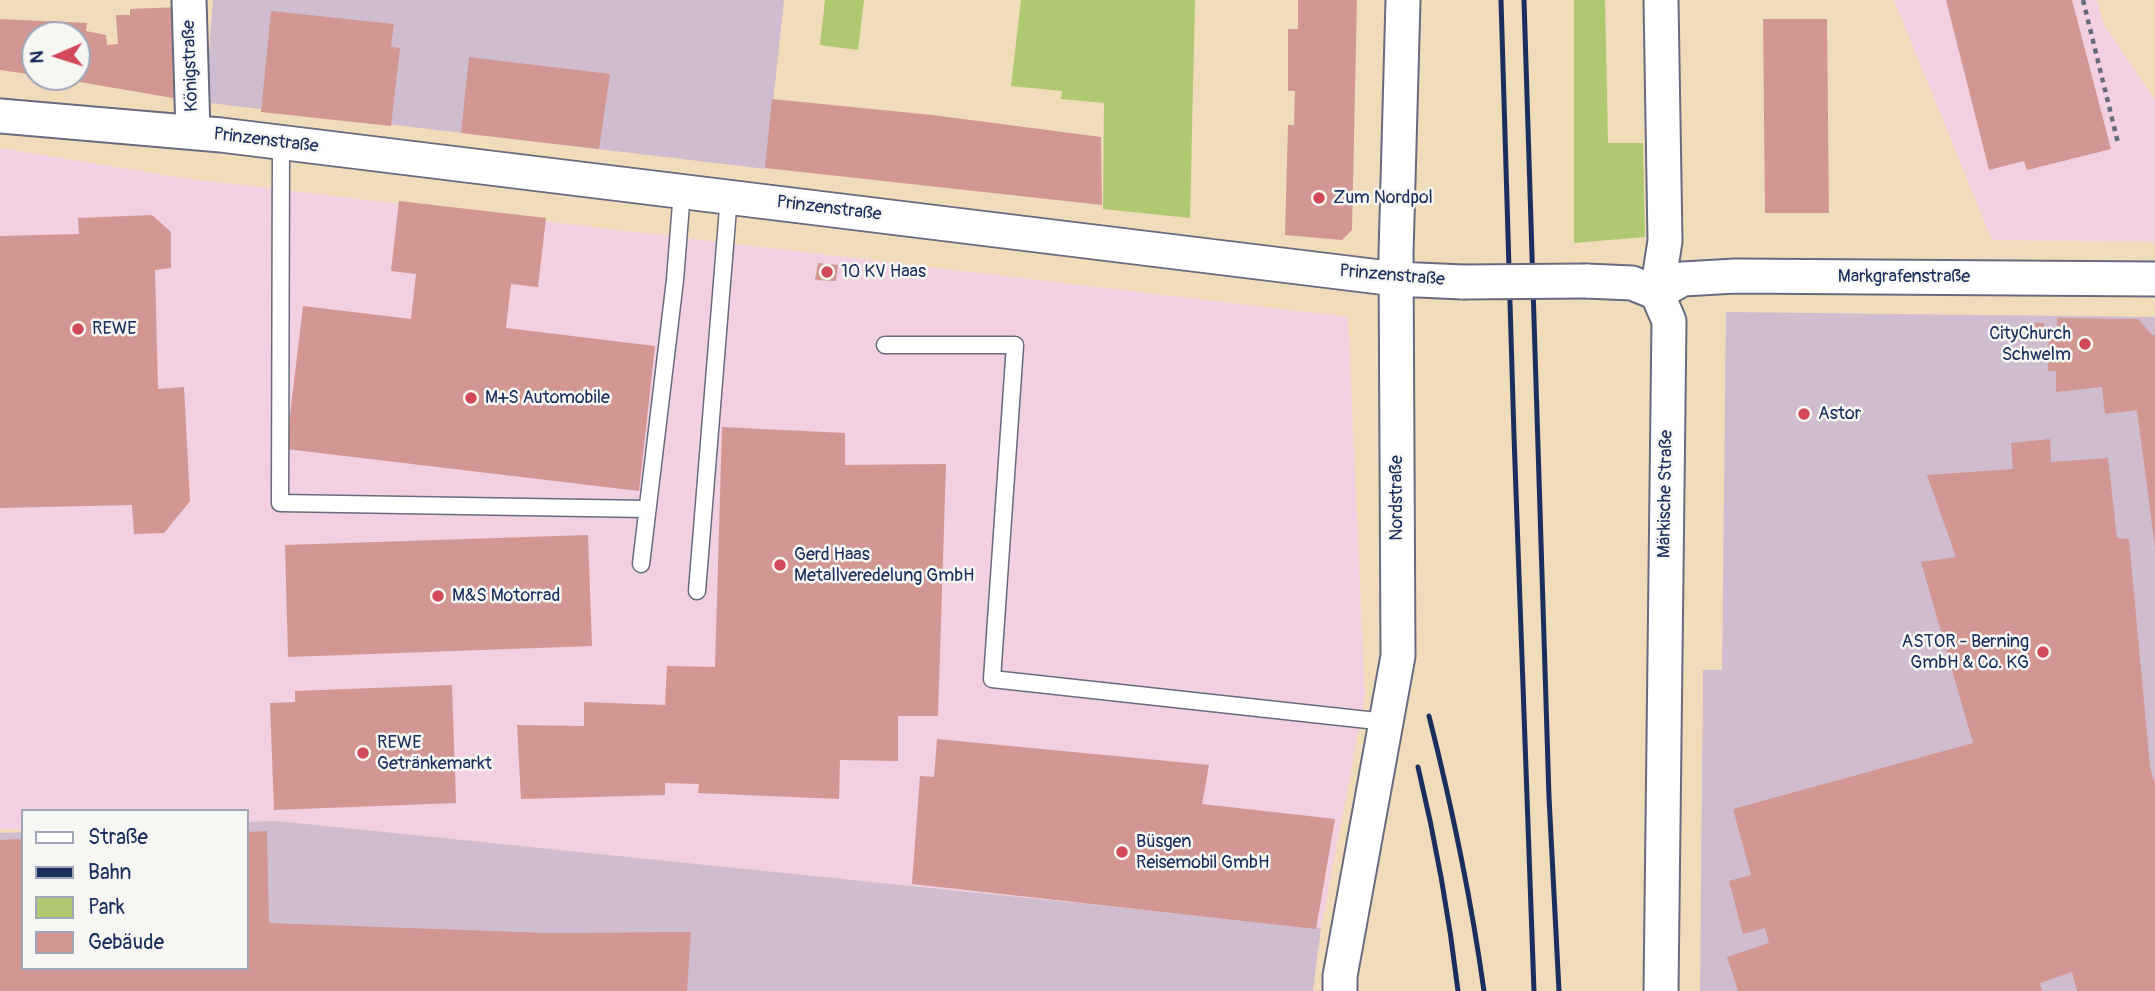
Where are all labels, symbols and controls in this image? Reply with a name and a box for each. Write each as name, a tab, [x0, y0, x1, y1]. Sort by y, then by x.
street label: Königstraße	[179, 20, 203, 112]
north arrow	[21, 21, 91, 91]
text: N	[25, 50, 49, 64]
street label: Prinzenstraße	[212, 124, 320, 158]
place label: Zum Nordpol	[1333, 187, 1433, 209]
marker: Zum Nordpol	[1311, 190, 1327, 206]
street label: Prinzenstraße	[775, 192, 883, 226]
place label: 10 KV Haas	[841, 261, 926, 283]
street label: Prinzenstraße	[1338, 261, 1446, 291]
marker: 10 KV Haas	[819, 264, 835, 280]
street label: Markgrafenstraße	[1838, 266, 1970, 288]
place label: REWE	[92, 318, 137, 340]
marker: REWE	[70, 321, 86, 337]
place label: CityChurch Schwelm	[1989, 323, 2071, 366]
marker: CityChurch Schwelm	[2077, 336, 2093, 352]
place label: M+S Automobile	[485, 387, 610, 409]
marker: M+S Automobile	[463, 390, 479, 406]
place label: Astor	[1818, 403, 1861, 425]
marker: Astor	[1796, 406, 1812, 422]
street label: Märkische Straße	[1654, 430, 1678, 558]
street label: Nordstraße	[1386, 455, 1408, 541]
place label: Gerd Haas Metallveredelung GmbH	[794, 544, 974, 586]
marker: Gerd Haas Metallveredelung GmbH	[772, 557, 788, 573]
place label: M&S Motorrad	[452, 585, 560, 607]
marker: M&S Motorrad	[430, 588, 446, 604]
place label: ASTOR - Berning GmbH & Co. KG	[1902, 631, 2029, 674]
marker: ASTOR - Berning GmbH & Co. KG	[2035, 644, 2051, 660]
place label: REWE Getränkemarkt	[377, 732, 492, 774]
marker: REWE Getränkemarkt	[355, 745, 371, 761]
legend	[21, 809, 248, 970]
text: Straße	[88, 824, 148, 851]
place label: Büsgen Reisemobil GmbH	[1136, 831, 1269, 874]
marker: Büsgen Reisemobil GmbH	[1114, 844, 1130, 860]
text: Bahn	[88, 859, 131, 886]
text: Park	[88, 894, 125, 921]
text: Gebäude	[88, 929, 164, 956]

